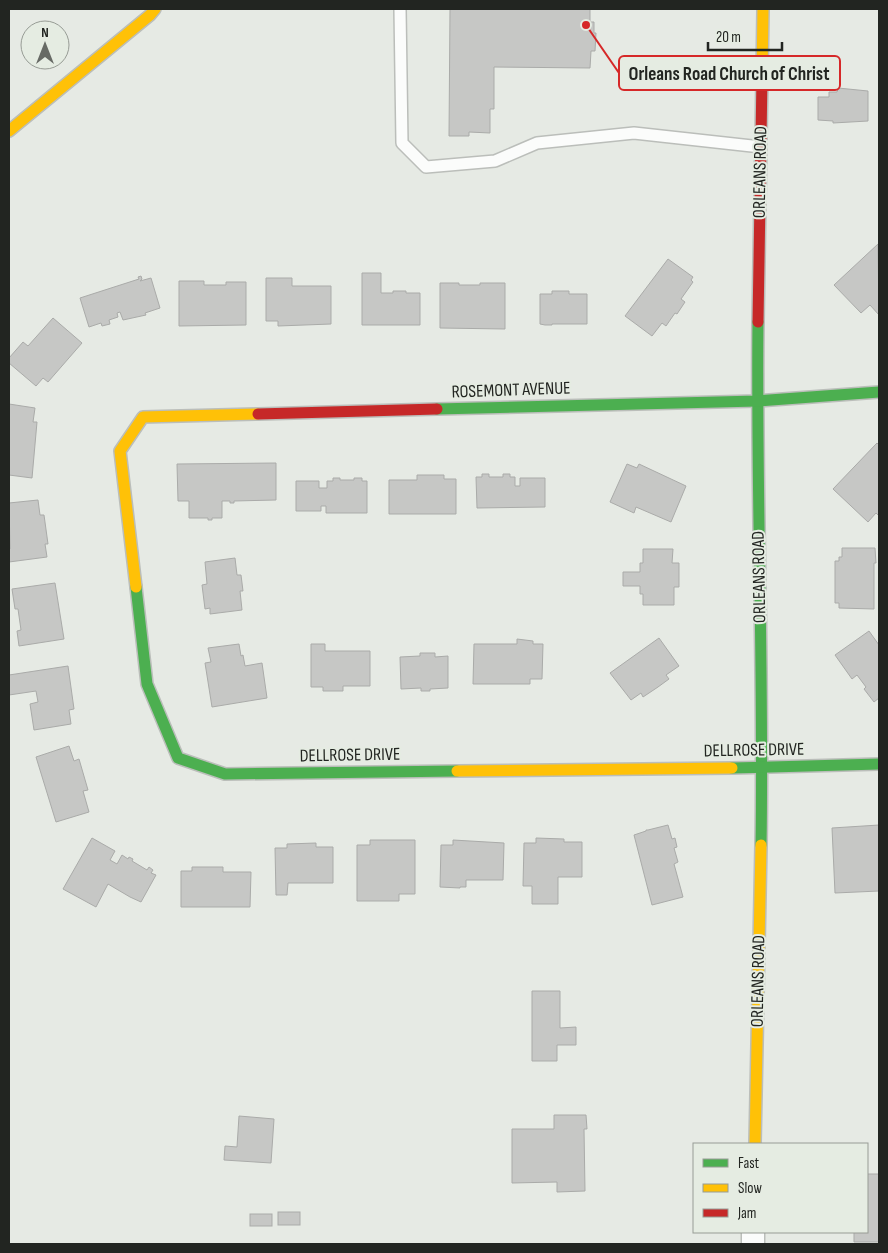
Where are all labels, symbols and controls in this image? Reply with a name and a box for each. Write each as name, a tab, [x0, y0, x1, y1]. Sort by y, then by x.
north arrow	[20, 20, 70, 70]
scale bar	[708, 20, 782, 52]
text: N	[41, 24, 49, 41]
text: 20 m	[716, 28, 741, 47]
callout: Orleans Road Church of Christ	[619, 56, 840, 90]
text: Orleans Road Church of Christ	[629, 63, 829, 86]
street label: ORLEANS ROAD	[749, 126, 771, 218]
street label: ROSEMONT AVENUE	[451, 377, 571, 403]
street label: ORLEANS ROAD	[748, 531, 770, 623]
street label: DELLROSE DRIVE	[703, 739, 805, 761]
street label: DELLROSE DRIVE	[299, 744, 401, 766]
street label: ORLEANS ROAD	[747, 935, 769, 1027]
legend	[693, 1143, 868, 1233]
text: Fast	[738, 1154, 760, 1173]
text: Slow	[738, 1179, 762, 1198]
text: Jam	[737, 1204, 756, 1223]

